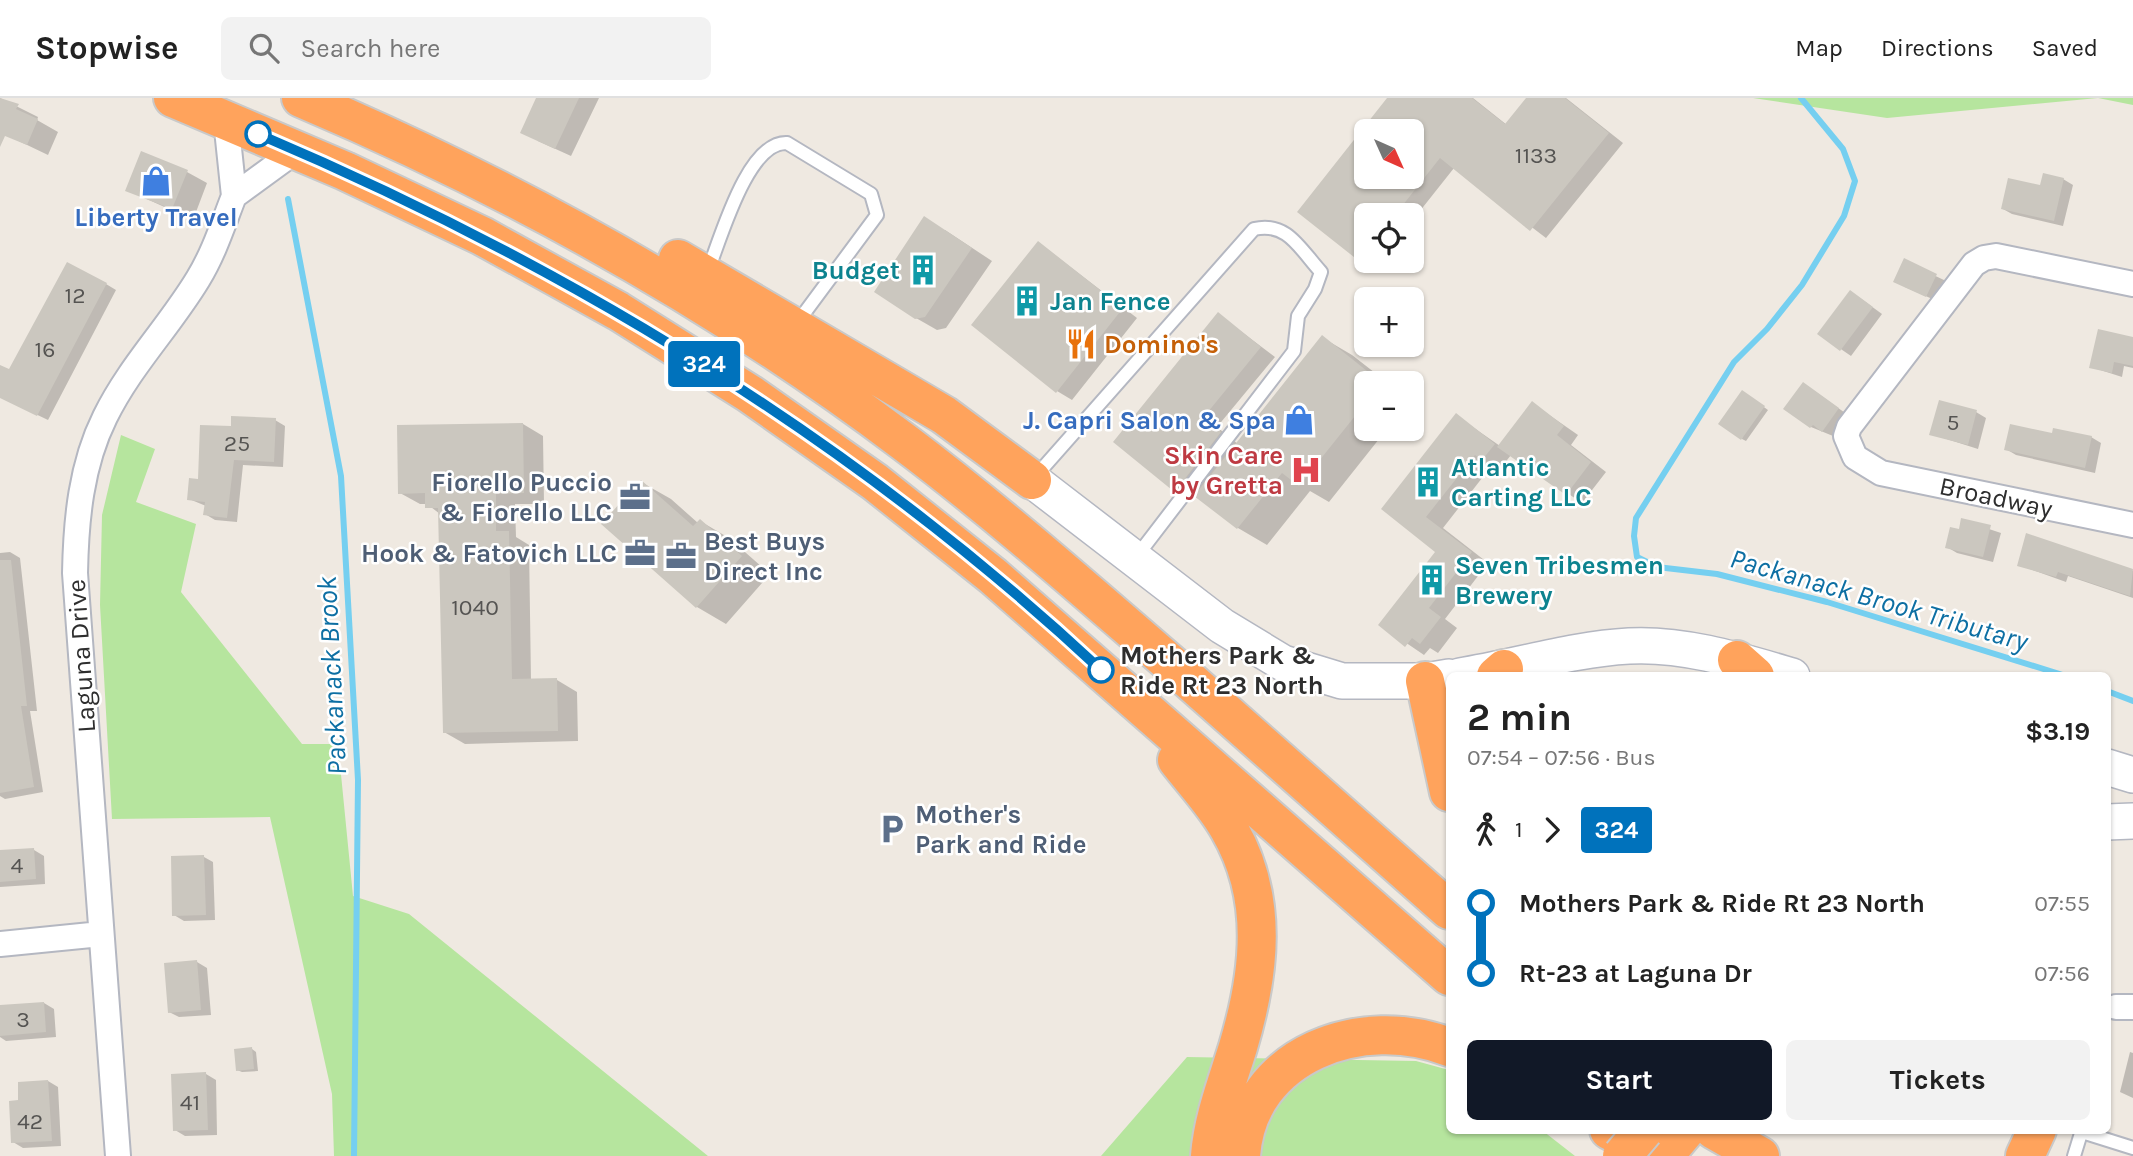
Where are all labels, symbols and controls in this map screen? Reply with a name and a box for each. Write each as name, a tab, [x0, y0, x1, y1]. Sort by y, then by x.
search box	[221, 17, 711, 80]
text: Stopwise	[35, 29, 179, 67]
icon: search	[245, 29, 283, 67]
text: Search here	[301, 33, 440, 64]
text: Map	[1795, 34, 1843, 62]
text: Directions	[1881, 34, 1994, 62]
text: Saved	[2032, 34, 2098, 62]
north arrow	[1354, 119, 1424, 189]
map controls	[1354, 119, 1424, 441]
unlabelled marker	[245, 121, 271, 147]
house number: 1133	[1515, 142, 1557, 169]
shop icon: Liberty Travel	[139, 164, 173, 198]
place label: Liberty Travel	[74, 202, 238, 233]
button: locate	[1354, 203, 1424, 273]
building icon: Budget	[906, 253, 940, 287]
place label: Budget	[812, 255, 900, 286]
house number: 12	[65, 282, 85, 309]
building icon: Jan Fence	[1010, 284, 1044, 318]
place label: Jan Fence	[1050, 286, 1170, 317]
button: +	[1354, 287, 1424, 357]
restaurant icon: Domino's	[1064, 327, 1098, 361]
place label: Domino's	[1104, 329, 1219, 360]
house number: 16	[35, 336, 55, 363]
line badge: 324	[664, 341, 744, 387]
text: 324	[682, 350, 726, 378]
button: −	[1354, 371, 1424, 441]
shop icon: J. Capri Salon & Spa	[1282, 403, 1316, 437]
place label: J. Capri Salon & Spa	[1023, 405, 1276, 436]
house number: 5	[1947, 409, 1959, 436]
house number: 25	[224, 430, 250, 457]
place label: Skin Care by Gretta	[1164, 440, 1283, 501]
place label: Atlantic Carting LLC	[1451, 452, 1592, 513]
hospital icon: Skin Care by Gretta	[1289, 453, 1323, 487]
building icon: Atlantic Carting LLC	[1411, 465, 1445, 499]
place label: Fiorello Puccio & Fiorello LLC	[431, 467, 612, 528]
street label: Broadway	[1937, 470, 2055, 525]
office icon: Fiorello Puccio & Fiorello LLC	[618, 480, 652, 514]
place label: Best Buys Direct Inc	[704, 526, 825, 587]
office icon: Hook & Fatovich LLC	[623, 536, 657, 570]
place label: Hook & Fatovich LLC	[361, 538, 617, 569]
office icon: Best Buys Direct Inc	[664, 539, 698, 573]
water label: Packanack Brook Tributary	[1726, 541, 2032, 658]
place label: Seven Tribesmen Brewery	[1455, 550, 1664, 611]
building icon: Seven Tribesmen Brewery	[1415, 563, 1449, 597]
water label: Packanack Brook	[310, 575, 353, 776]
street label: Laguna Drive	[61, 578, 102, 734]
house number: 1040	[451, 594, 499, 621]
place label: Mothers Park & Ride Rt 23 North	[1120, 640, 1324, 701]
marker: Mothers Park & Ride Rt 23 North	[1088, 657, 1114, 683]
text: 2 min	[1467, 695, 1572, 740]
text: $3.19	[2025, 716, 2090, 747]
text: 07:54 – 07:56 · Bus	[1467, 744, 1656, 771]
place label: Mother's Park and Ride	[915, 799, 1086, 860]
icon: walk	[1467, 811, 1505, 849]
icon: forward	[1533, 811, 1571, 849]
parking icon: Mother's Park and Ride	[875, 812, 909, 846]
text: 1	[1515, 816, 1523, 843]
text: 324	[1595, 816, 1638, 844]
house number: 4	[11, 852, 24, 879]
text: Mothers Park & Ride Rt 23 North	[1519, 888, 1925, 919]
text: 07:55	[2034, 890, 2090, 917]
text: Rt-23 at Laguna Dr	[1519, 958, 1752, 989]
text: 07:56	[2034, 960, 2090, 987]
house number: 3	[16, 1006, 30, 1033]
button: Start	[1467, 1040, 1772, 1120]
button: Tickets	[1786, 1040, 2090, 1120]
house number: 41	[180, 1089, 200, 1116]
house number: 42	[17, 1108, 43, 1135]

